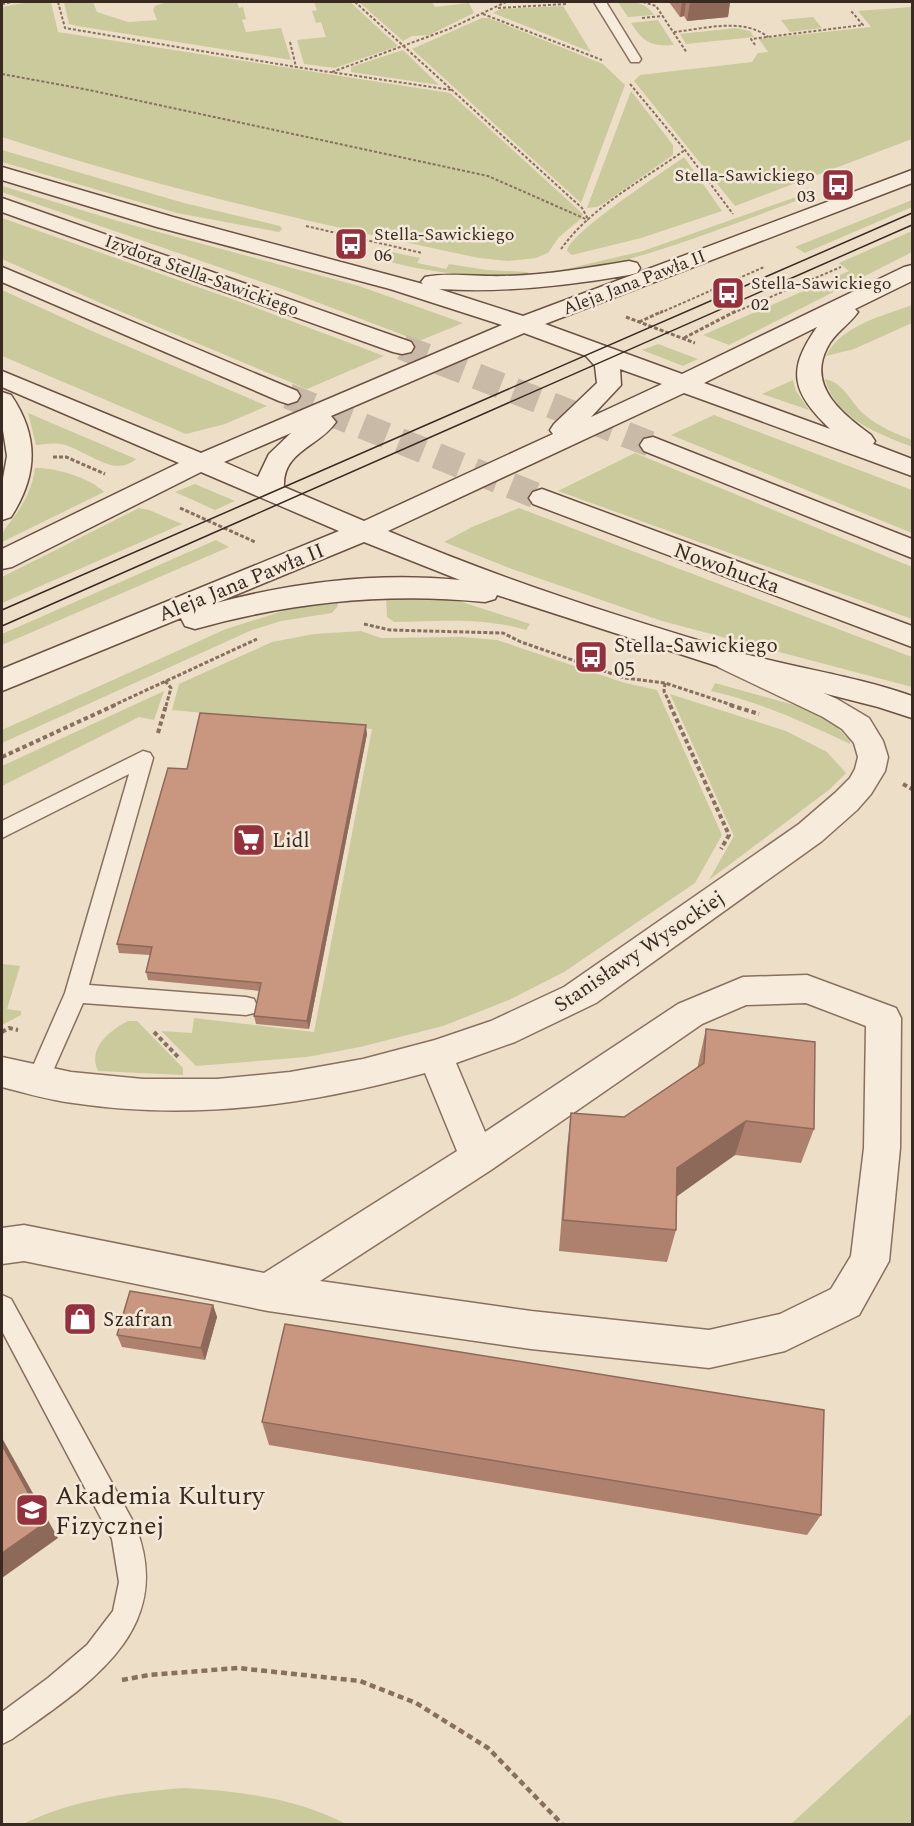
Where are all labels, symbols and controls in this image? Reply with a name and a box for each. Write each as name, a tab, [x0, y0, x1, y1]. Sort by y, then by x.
place label: Stella-Sawickiego 03	[674, 162, 815, 210]
bus stop icon: Stella-Sawickiego 03	[820, 167, 856, 203]
place label: Stella-Sawickiego 06	[374, 221, 515, 269]
bus stop icon: Stella-Sawickiego 06	[333, 226, 369, 262]
street label: Izydora Stella-Sawickiego	[101, 228, 303, 323]
street label: Aleja Jana Pawła II	[559, 243, 710, 322]
place label: Stella-Sawickiego 02	[751, 270, 892, 318]
bus stop icon: Stella-Sawickiego 02	[710, 275, 746, 311]
street label: Aleja Jana Pawła II	[154, 535, 329, 631]
street label: Nowohucka	[669, 535, 785, 603]
place label: Stella-Sawickiego 05	[614, 630, 778, 686]
bus stop icon: Stella-Sawickiego 05	[573, 639, 609, 675]
supermarket icon: Lidl	[231, 822, 267, 858]
place label: Lidl	[272, 825, 310, 857]
street label: Stanisławy Wysockiej	[548, 883, 732, 1021]
shop icon: Szafran	[62, 1301, 98, 1337]
place label: Szafran	[103, 1304, 173, 1336]
place label: Akademia Kultury Fizycznej	[55, 1476, 266, 1546]
school or university icon: Akademia Kultury Fizycznej	[14, 1492, 50, 1528]

